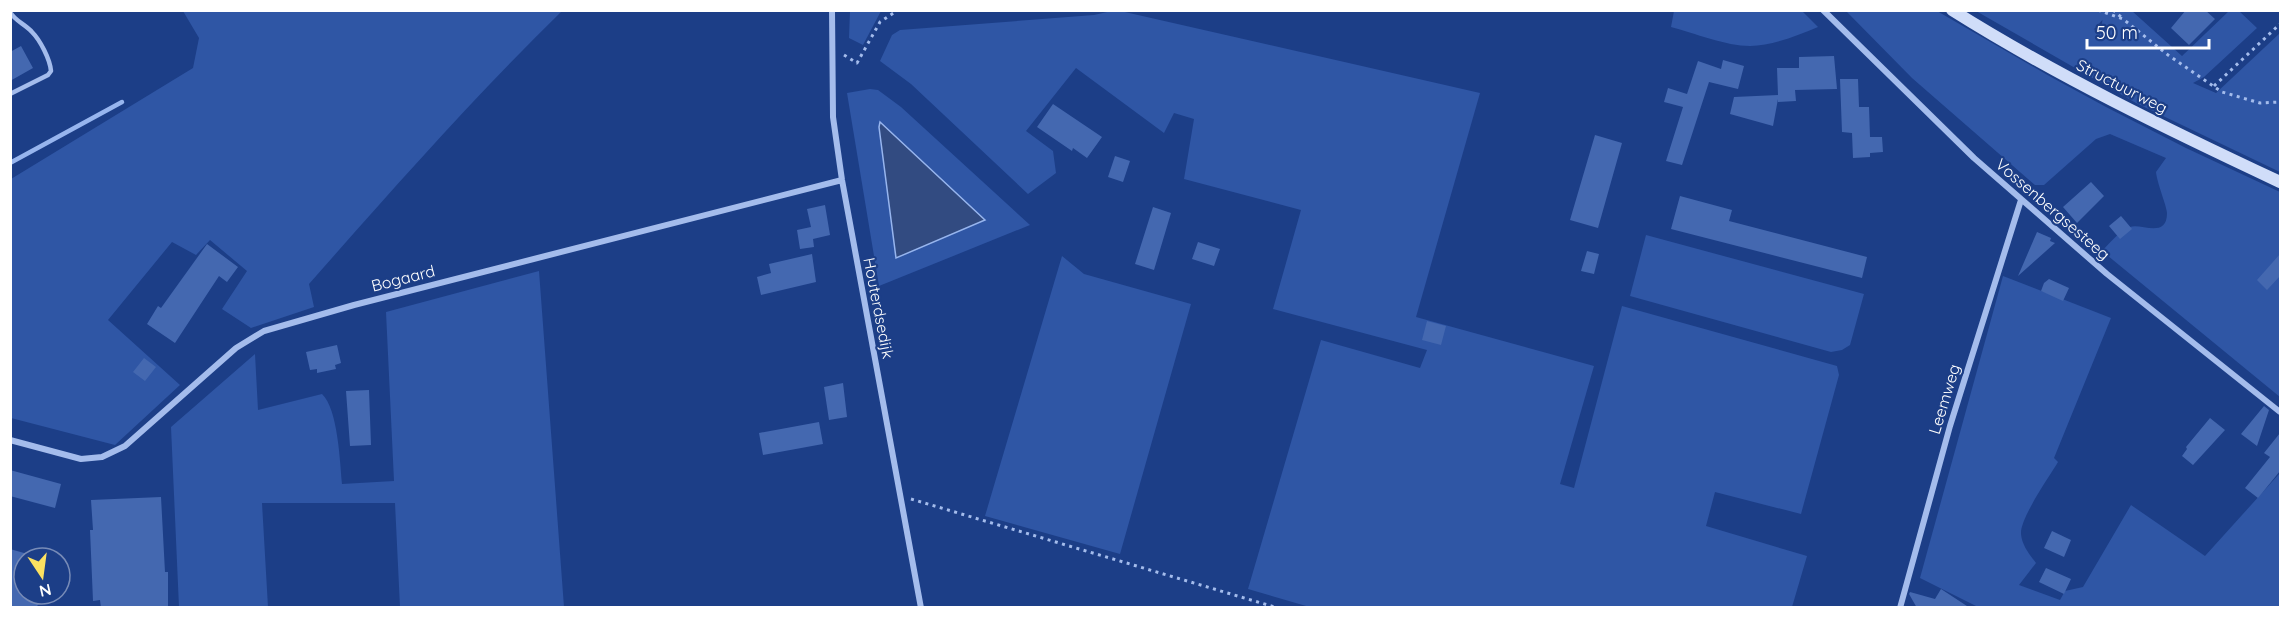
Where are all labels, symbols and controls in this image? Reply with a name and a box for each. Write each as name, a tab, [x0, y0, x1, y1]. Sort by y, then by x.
scale bar	[2087, 12, 2208, 50]
text: 50 m	[2096, 21, 2138, 44]
street label: Structuurweg	[2073, 54, 2171, 118]
street label: Vossenbergsesteeg	[1992, 154, 2114, 264]
street label: Houterdsedijk	[859, 256, 899, 360]
street label: Bogaard	[369, 260, 437, 296]
street label: Leemweg	[1924, 362, 1964, 436]
north arrow	[12, 546, 72, 606]
text: N	[37, 580, 53, 602]

